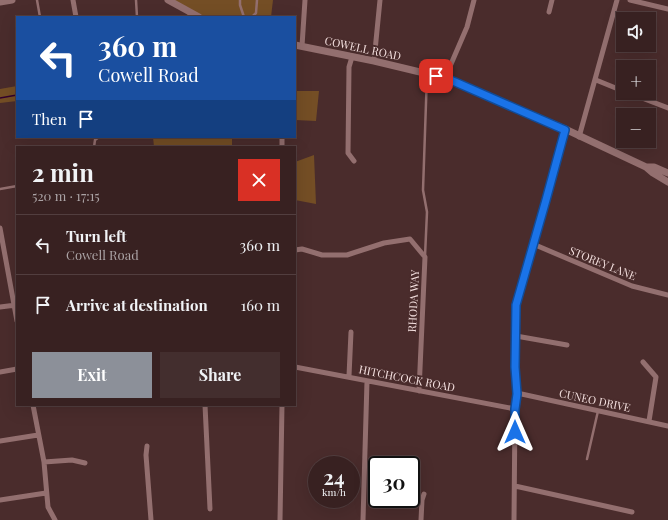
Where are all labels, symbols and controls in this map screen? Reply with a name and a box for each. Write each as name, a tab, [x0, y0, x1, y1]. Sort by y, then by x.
map controls	[616, 12, 656, 148]
button: sound	[616, 12, 656, 52]
text: 360 m	[98, 27, 177, 64]
icon: left	[32, 32, 84, 84]
street label: COWELL ROAD	[323, 33, 403, 63]
pin	[419, 59, 453, 93]
button: +	[616, 60, 656, 100]
text: Cowell Road	[98, 63, 199, 87]
icon: arrive	[425, 65, 447, 87]
icon: arrive	[75, 108, 97, 130]
button: −	[616, 108, 656, 148]
text: Then	[32, 109, 67, 129]
text: 2 min	[32, 156, 94, 188]
button: close	[238, 159, 280, 201]
text: 520 m · 17:15	[32, 187, 100, 204]
text: Turn left	[66, 226, 127, 246]
icon: left	[32, 234, 54, 256]
text: 360 m	[239, 235, 280, 255]
street label: STOREY LANE	[567, 243, 639, 283]
text: Cowell Road	[66, 246, 139, 263]
street label: RHODA WAY	[404, 269, 422, 333]
icon: arrive	[32, 294, 54, 316]
text: Arrive at destination	[66, 295, 208, 315]
text: 160 m	[241, 295, 280, 315]
button: Exit	[32, 352, 152, 398]
button: Share	[160, 352, 280, 398]
street label: HITCHCOCK ROAD	[358, 361, 456, 395]
street label: CUNEO DRIVE	[558, 385, 632, 415]
position arrow	[494, 411, 536, 453]
speed limit sign: 30	[368, 456, 420, 508]
text: 24	[323, 463, 345, 490]
text: km/h	[322, 485, 346, 499]

